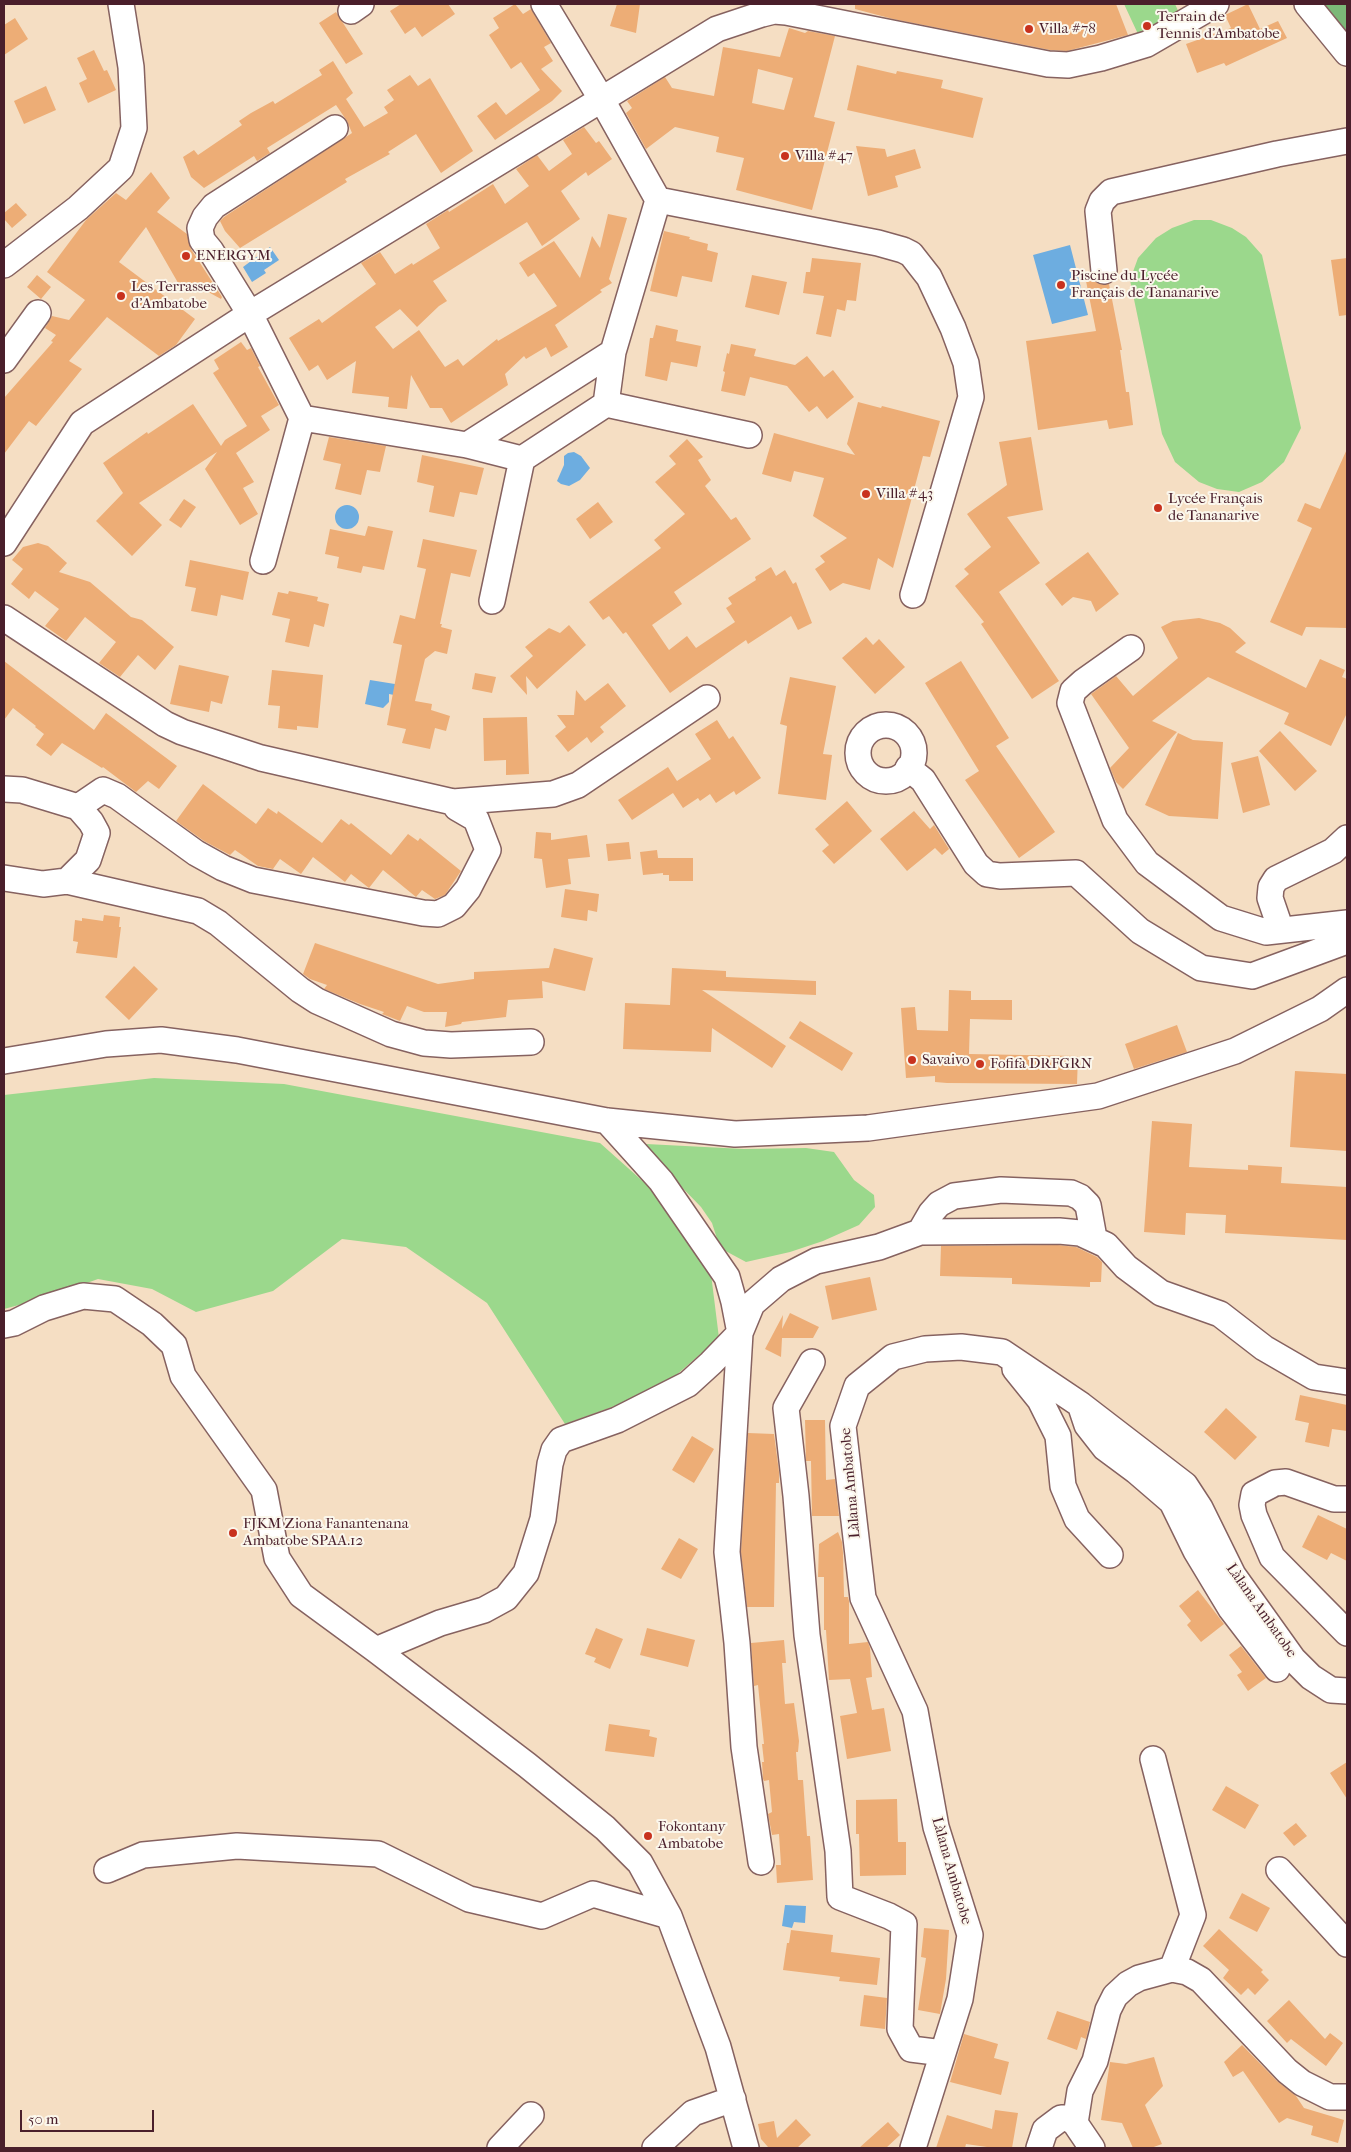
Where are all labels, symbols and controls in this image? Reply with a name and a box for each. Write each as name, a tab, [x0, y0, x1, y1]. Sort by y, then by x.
place label: Terrain de Tennis d'Ambatobe	[1157, 8, 1280, 43]
place label: Villa #78	[1039, 20, 1096, 38]
marker: Terrain de Tennis d'Ambatobe	[1141, 20, 1153, 32]
marker: Villa #78	[1023, 23, 1035, 35]
place label: Villa #47	[795, 147, 853, 165]
marker: Villa #47	[779, 150, 791, 162]
place label: ENERGYM	[196, 247, 271, 265]
marker: ENERGYM	[180, 250, 192, 262]
place label: Piscine du Lycée Français de Tananarive	[1071, 267, 1219, 302]
place label: Les Terrasses d'Ambatobe	[131, 278, 216, 313]
marker: Piscine du Lycée Français de Tananarive	[1055, 279, 1067, 291]
marker: Les Terrasses d'Ambatobe	[115, 290, 127, 302]
place label: Villa #43	[876, 485, 933, 503]
marker: Villa #43	[860, 488, 872, 500]
place label: Lycée Français de Tananarive	[1168, 490, 1263, 525]
marker: Lycée Français de Tananarive	[1152, 502, 1164, 514]
place label: Savaivo	[922, 1051, 970, 1069]
marker: Savaivo	[906, 1054, 918, 1066]
place label: Fofifa DRFGRN	[990, 1055, 1092, 1073]
marker: Fofifa DRFGRN	[974, 1058, 986, 1070]
street label: Làlana Ambatobe	[837, 1427, 865, 1539]
place label: FJKM Ziona Fanantenana Ambatobe SPAA.12	[243, 1515, 409, 1550]
marker: FJKM Ziona Fanantenana Ambatobe SPAA.12	[227, 1527, 239, 1539]
street label: Làlana Ambatobe	[1222, 1560, 1300, 1662]
street label: Làlana Ambatobe	[927, 1815, 975, 1927]
place label: Fokontany Ambatobe	[658, 1818, 726, 1853]
marker: Fokontany Ambatobe	[642, 1830, 654, 1842]
scale bar	[22, 2100, 156, 2132]
text: 50 m	[28, 2110, 58, 2128]

